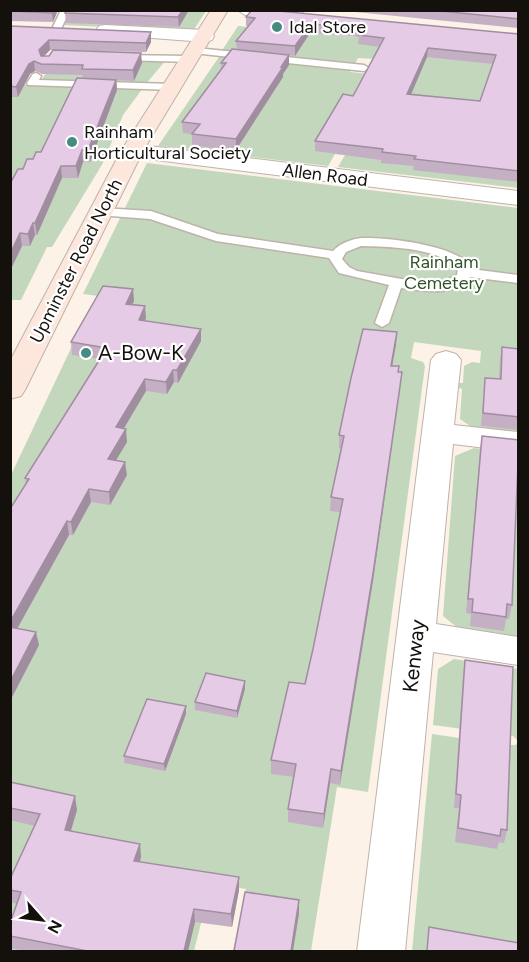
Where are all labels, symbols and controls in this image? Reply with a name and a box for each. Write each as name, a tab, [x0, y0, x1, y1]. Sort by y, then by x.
place label: Idal Store	[289, 16, 366, 38]
marker: Idal Store	[270, 20, 284, 34]
place label: Rainham Horticultural Society	[84, 121, 251, 164]
marker: Rainham Horticultural Society	[65, 135, 79, 149]
street label: Allen Road	[281, 159, 369, 191]
street label: Upminster Road North	[25, 175, 127, 347]
park label: Rainham Cemetery	[404, 251, 485, 294]
place label: A-Bow-K	[98, 340, 184, 365]
marker: A-Bow-K	[79, 346, 93, 360]
street label: Kenway	[397, 618, 430, 694]
north arrow	[12, 890, 72, 950]
text: N	[44, 917, 66, 937]

